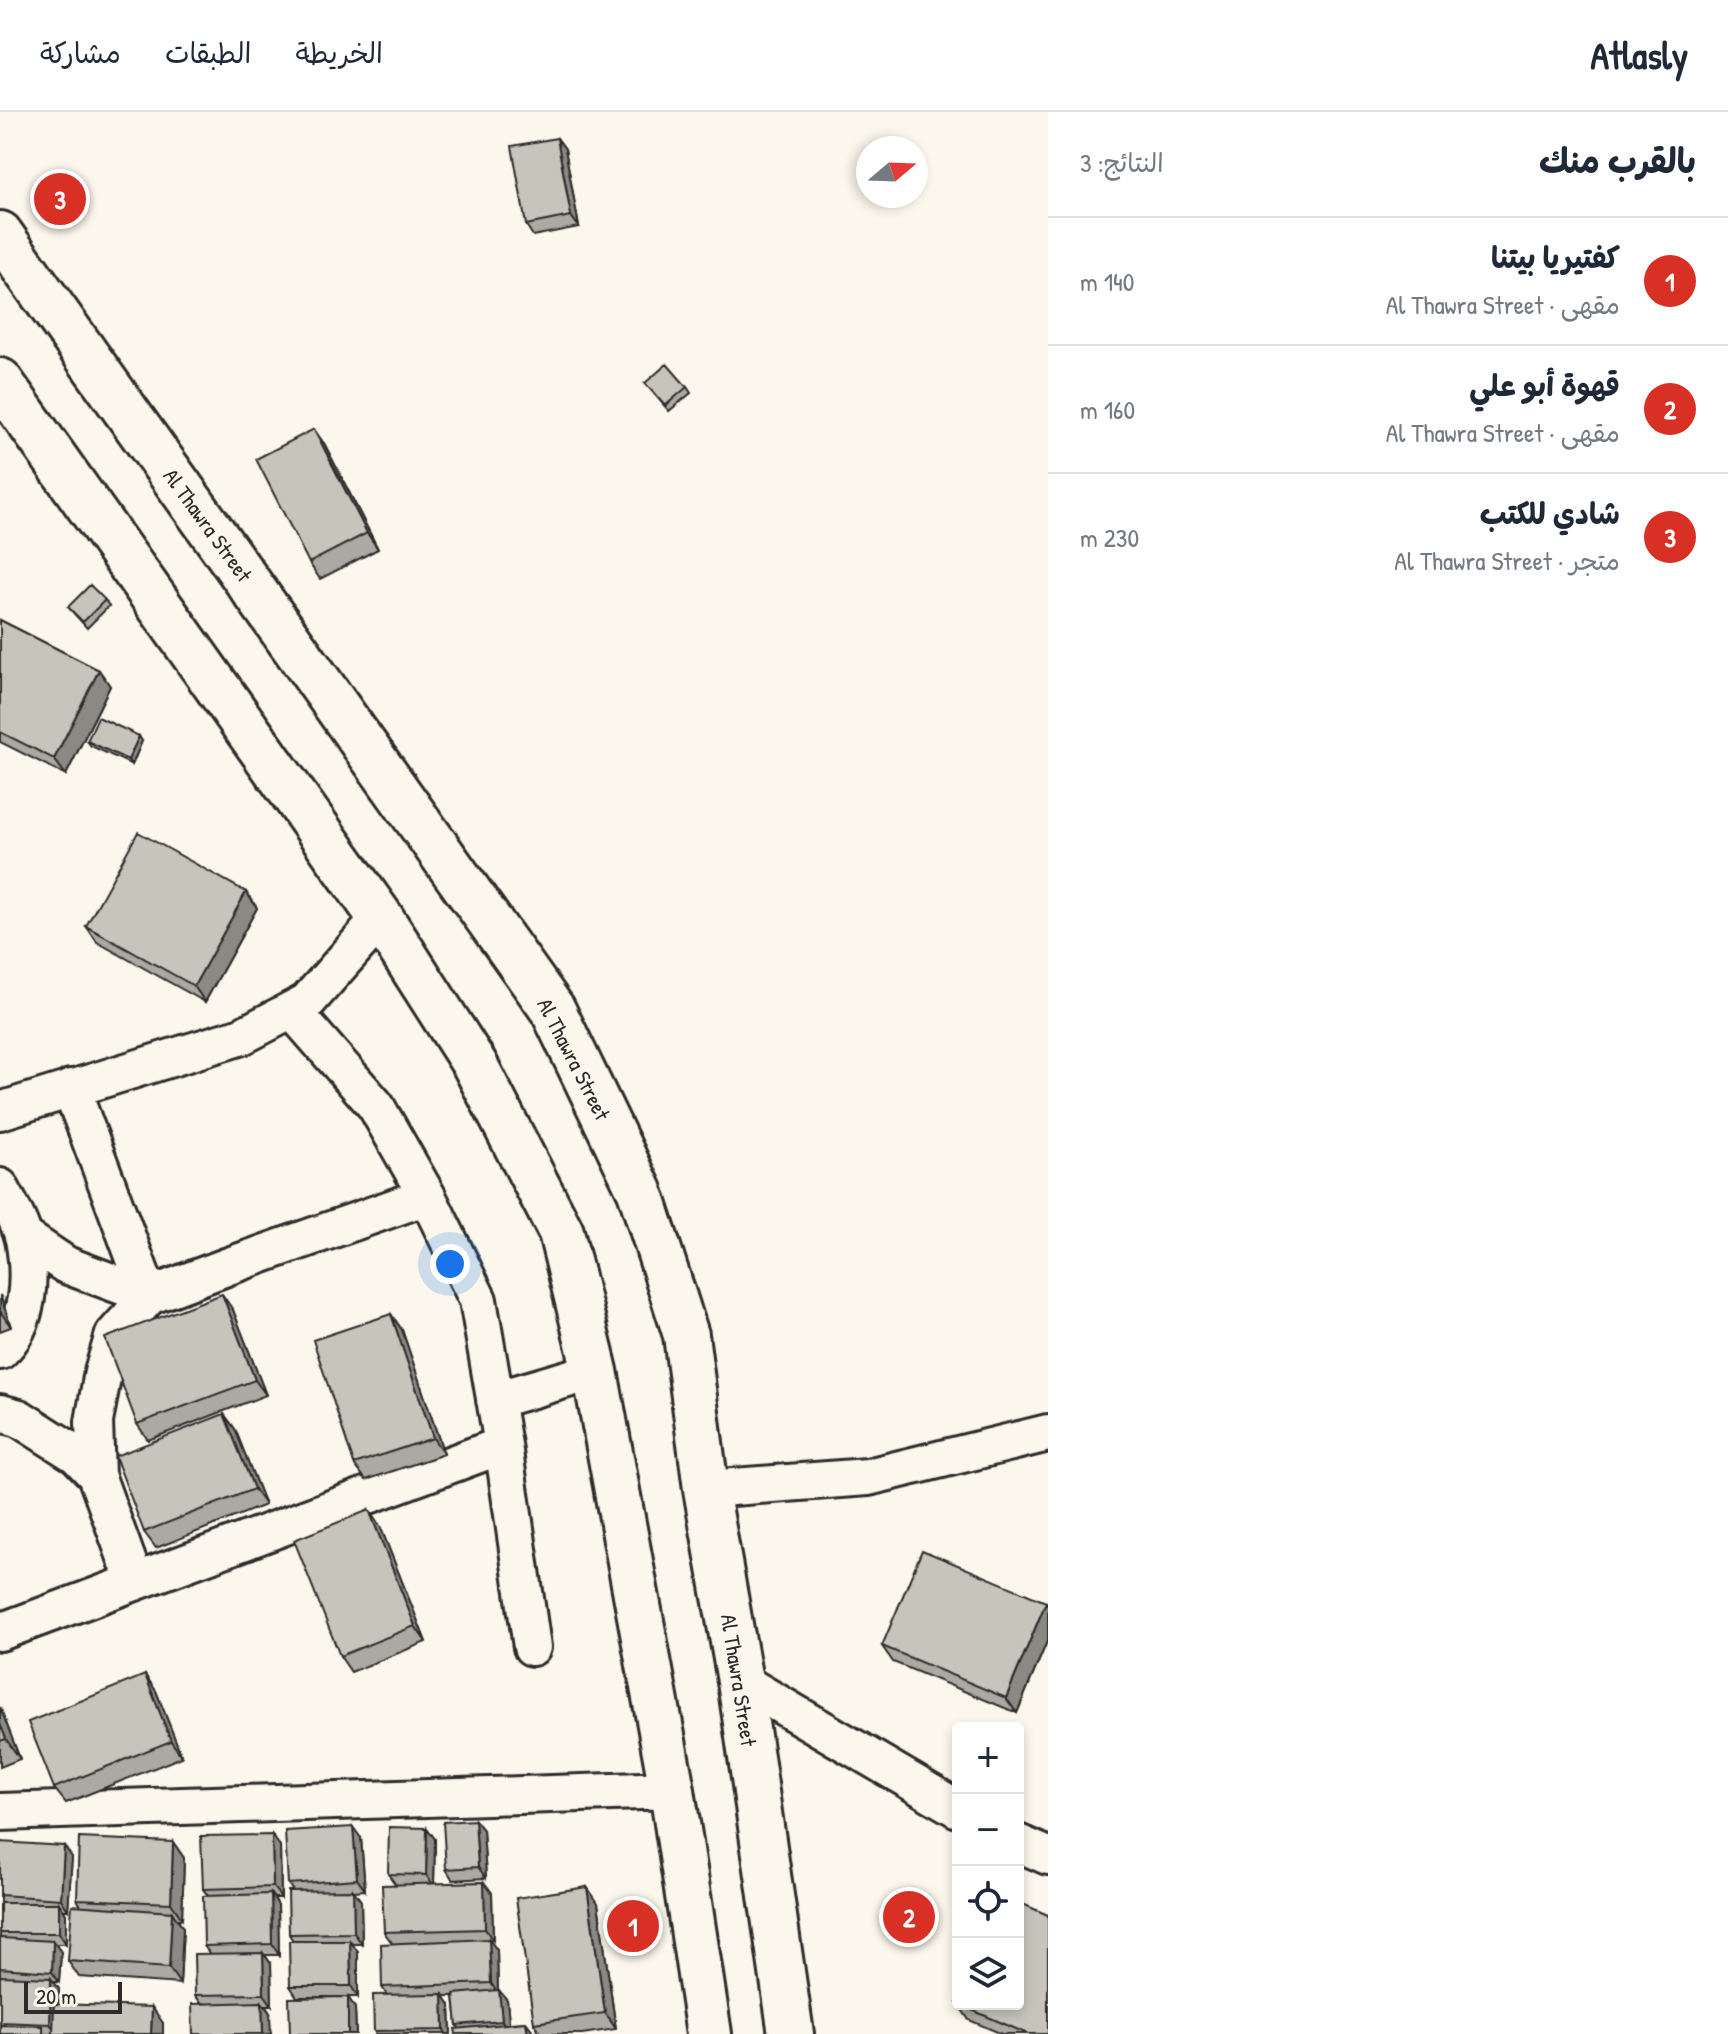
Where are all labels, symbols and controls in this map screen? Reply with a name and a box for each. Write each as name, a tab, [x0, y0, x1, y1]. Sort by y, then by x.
text: Atlasly	[1591, 29, 1688, 81]
text: مشاركة	[40, 34, 121, 72]
text: الطبقات	[165, 34, 251, 72]
text: الخريطة	[295, 34, 383, 72]
north arrow	[856, 136, 928, 208]
text: بالقرب منك	[1539, 138, 1696, 184]
text: النتائج: 3	[1080, 145, 1164, 180]
pin: 3	[34, 169, 86, 229]
text: كفتيريا بيتنا	[1491, 237, 1620, 277]
text: 140 m	[1080, 264, 1135, 299]
text: 1	[1665, 264, 1675, 299]
text: مقهى · Al Thawra Street	[1386, 287, 1620, 322]
text: قهوة أبو علي	[1469, 365, 1620, 405]
text: 160 m	[1080, 392, 1135, 427]
text: 2	[1664, 392, 1676, 427]
text: مقهى · Al Thawra Street	[1386, 415, 1620, 450]
street label: Al Thawra Street	[157, 462, 260, 588]
text: شادي للكتب	[1480, 493, 1620, 533]
text: 230 m	[1080, 520, 1139, 555]
text: 3	[1664, 520, 1676, 555]
text: متجر · Al Thawra Street	[1394, 543, 1620, 578]
street label: Al Thawra Street	[530, 993, 618, 1126]
your location	[430, 1244, 470, 1284]
street label: Al Thawra Street	[714, 1612, 764, 1749]
map controls	[952, 1722, 1024, 2010]
button: +	[952, 1722, 1024, 1794]
button: −	[952, 1794, 1024, 1866]
button: locate	[952, 1866, 1024, 1938]
pin: 2	[883, 1887, 935, 1947]
pin: 1	[607, 1896, 659, 1956]
button: layers	[952, 1938, 1024, 2010]
scale bar	[24, 1978, 122, 2014]
text: 20 m	[36, 1981, 76, 2011]

